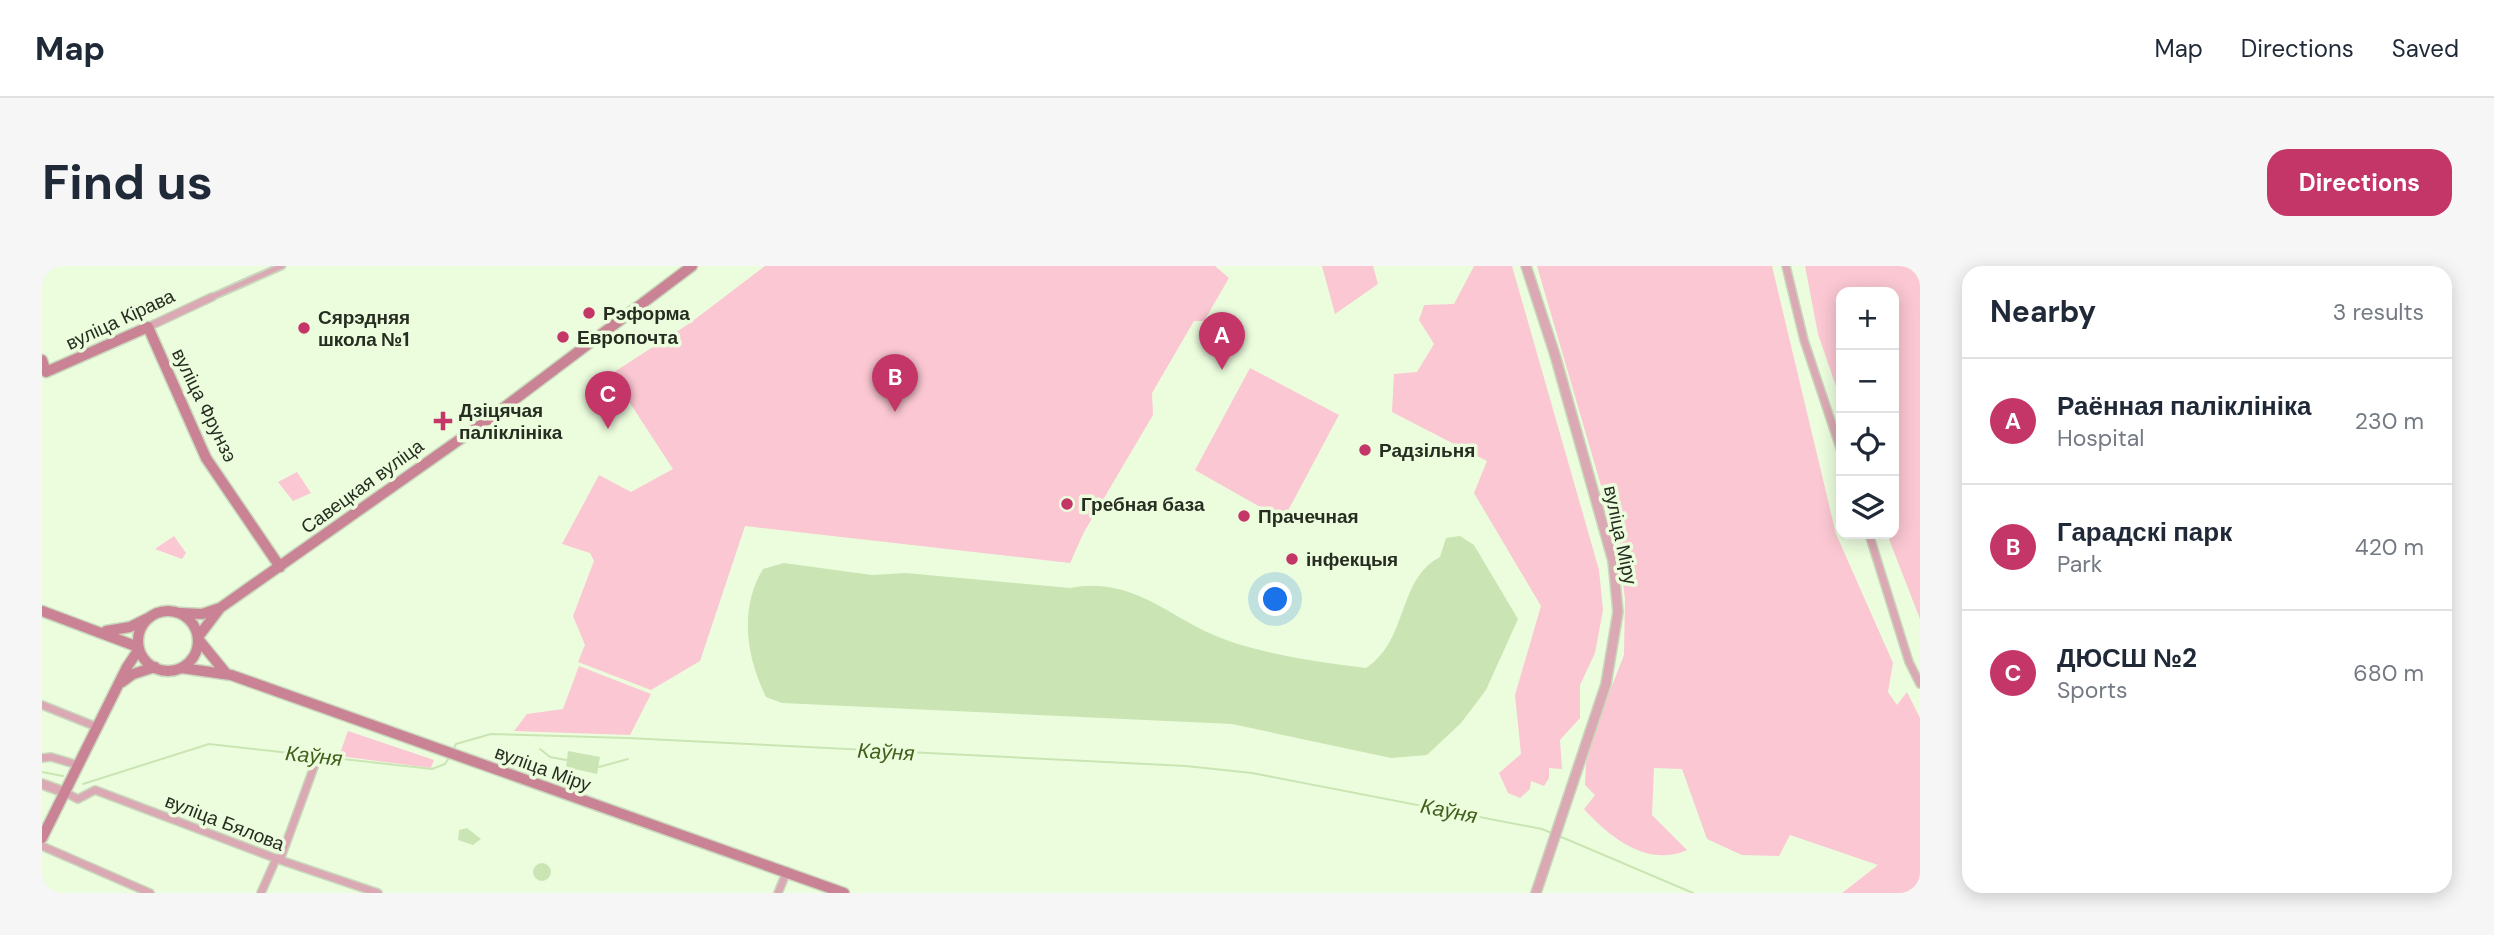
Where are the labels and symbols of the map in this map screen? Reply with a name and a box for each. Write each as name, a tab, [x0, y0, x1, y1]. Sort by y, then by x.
street label: вуліца Кірава	[62, 283, 179, 356]
place label: Рэформа	[603, 301, 690, 326]
place label: Сярэдняя школа №1	[318, 305, 410, 352]
marker: Рэформа	[581, 305, 597, 321]
pin: A	[1199, 312, 1245, 370]
marker: Сярэдняя школа №1	[296, 320, 312, 336]
place label: Европочта	[577, 325, 679, 350]
marker: Европочта	[555, 329, 571, 345]
street label: вуліца Фрунзэ	[166, 344, 243, 466]
pin: B	[872, 354, 918, 412]
pin: C	[585, 371, 631, 429]
place label: Дзіцячая паліклініка	[459, 398, 563, 445]
marker: Дзіцячая паліклініка	[433, 411, 453, 431]
street label: Савецкая вуліца	[296, 433, 429, 539]
place label: Радзільня	[1379, 438, 1475, 463]
marker: Радзільня	[1357, 442, 1373, 458]
street label: вуліца Міру	[1598, 483, 1643, 587]
place label: Гребная база	[1081, 492, 1205, 517]
marker: Гребная база	[1059, 496, 1075, 512]
place label: Прачечная	[1258, 504, 1359, 529]
marker: Прачечная	[1236, 508, 1252, 524]
place label: інфекцыя	[1306, 547, 1398, 572]
marker: інфекцыя	[1284, 551, 1300, 567]
your location	[1258, 582, 1292, 616]
water label: Каўня	[857, 737, 915, 767]
water label: Каўня	[284, 739, 344, 773]
street label: вуліца Міру	[491, 740, 595, 798]
street label: вуліца Бялова	[162, 788, 288, 857]
water label: Каўня	[1418, 792, 1480, 830]

